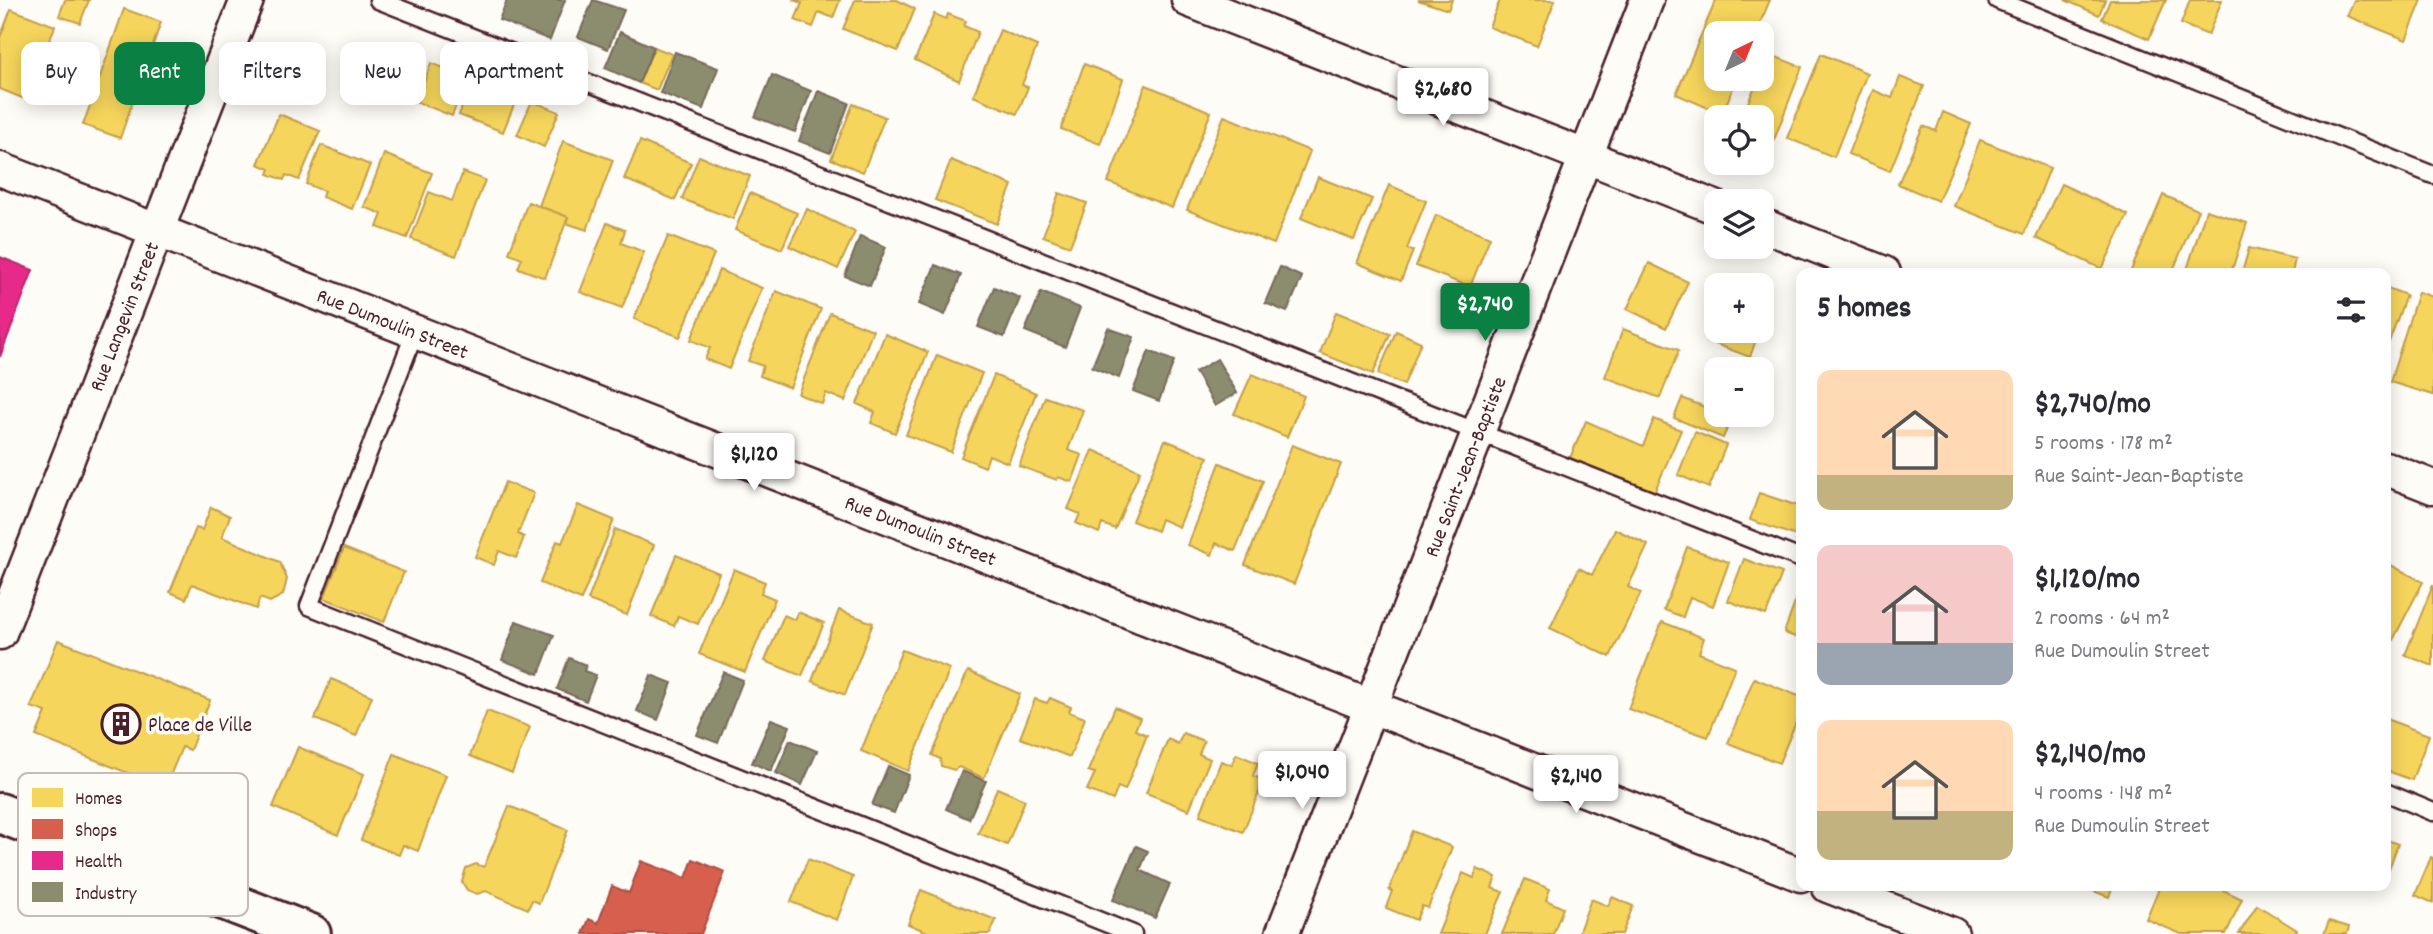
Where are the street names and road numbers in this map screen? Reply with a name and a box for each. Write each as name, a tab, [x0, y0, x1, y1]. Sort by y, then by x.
street label: Rue Langevin Street	[84, 238, 169, 396]
street label: Rue Dumoulin Street	[312, 283, 472, 369]
street label: Rue Saint-Jean-Baptiste	[1419, 373, 1516, 562]
street label: Rue Dumoulin Street	[839, 489, 1000, 576]

